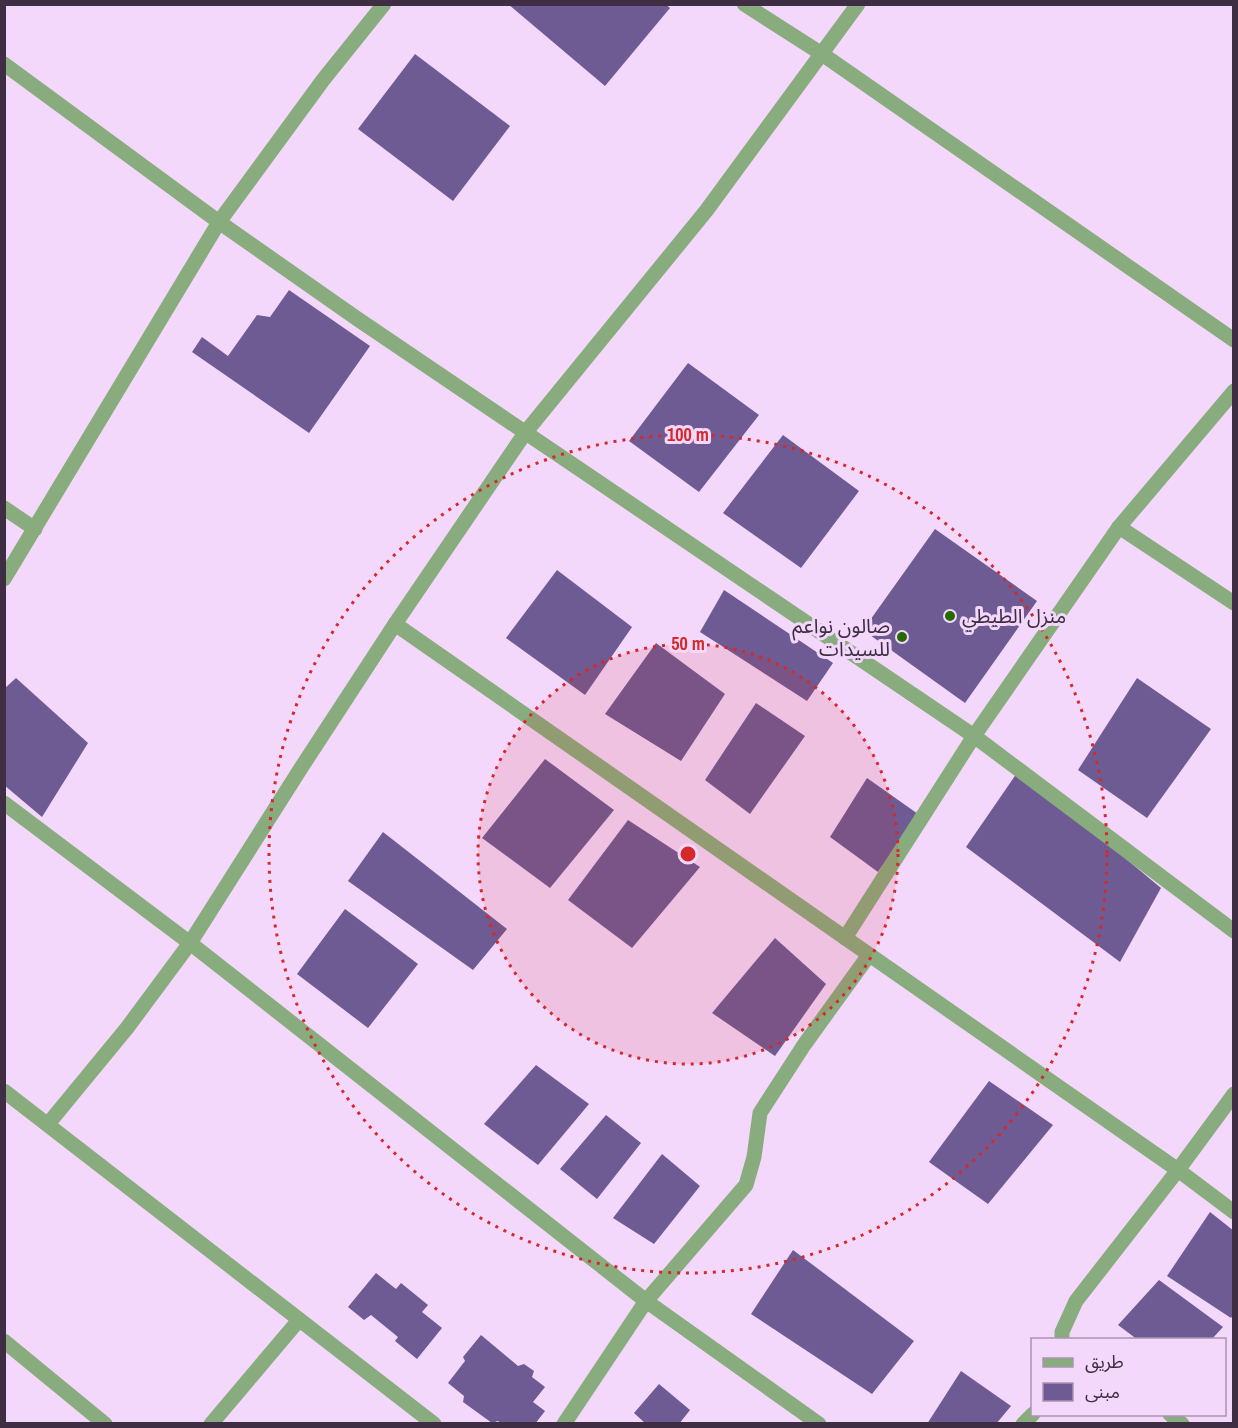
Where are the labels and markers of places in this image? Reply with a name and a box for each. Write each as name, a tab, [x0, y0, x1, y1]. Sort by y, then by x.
place label: منزل الطيطي	[962, 602, 1066, 632]
marker: منزل الطيطي	[943, 609, 957, 623]
place label: صالون نواعم للسيدات	[792, 612, 890, 662]
marker: صالون نواعم للسيدات	[895, 630, 909, 644]
centre of rings	[678, 844, 698, 864]

